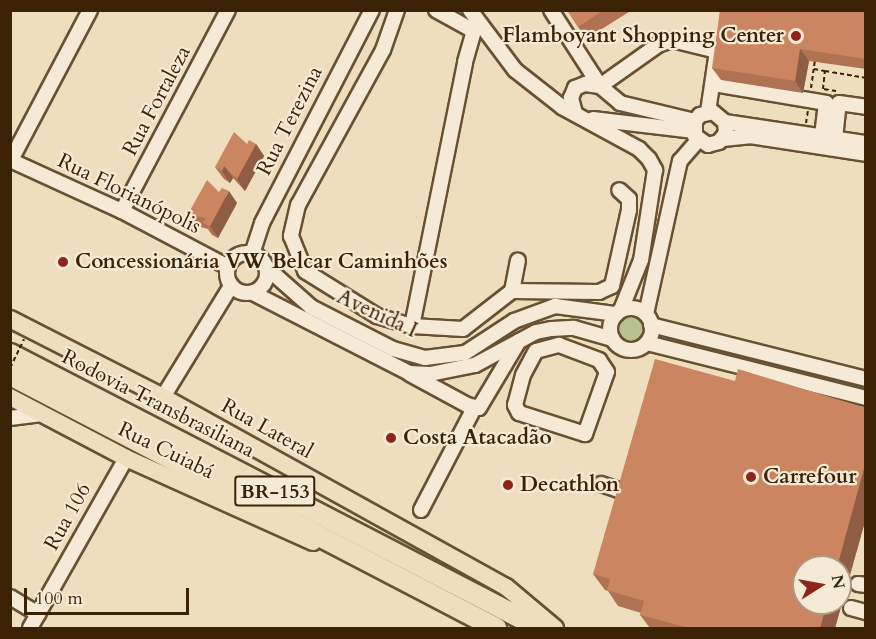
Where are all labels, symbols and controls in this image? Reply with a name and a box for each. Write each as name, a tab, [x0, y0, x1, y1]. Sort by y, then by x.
place label: Flamboyant Shopping Center	[502, 23, 784, 49]
marker: Flamboyant Shopping Center	[789, 29, 803, 43]
street label: Rua Fortaleza	[118, 42, 196, 160]
street label: Rua Terezina	[252, 62, 328, 180]
street label: Rua Florianópolis	[53, 148, 205, 240]
place label: Concessionária VW Belcar Caminhões	[75, 249, 447, 275]
marker: Concessionária VW Belcar Caminhões	[56, 255, 70, 269]
street label: Avenida I	[333, 284, 421, 344]
street label: Rodovia Transbrasiliana	[57, 344, 259, 464]
street label: Rua Lateral	[217, 394, 317, 464]
street label: Rua Cuiabá	[114, 417, 218, 485]
place label: Costa Atacadão	[403, 425, 552, 451]
marker: Costa Atacadão	[384, 431, 398, 445]
place label: Carrefour	[763, 464, 857, 490]
marker: Carrefour	[744, 470, 758, 484]
place label: Decathlon	[520, 472, 619, 498]
road number: BR-153	[233, 474, 317, 508]
marker: Decathlon	[501, 478, 515, 492]
street label: Rua 106	[39, 479, 97, 555]
north arrow	[792, 555, 852, 615]
text: N	[826, 573, 850, 591]
scale bar	[27, 576, 192, 614]
text: 100 m	[35, 586, 83, 611]

